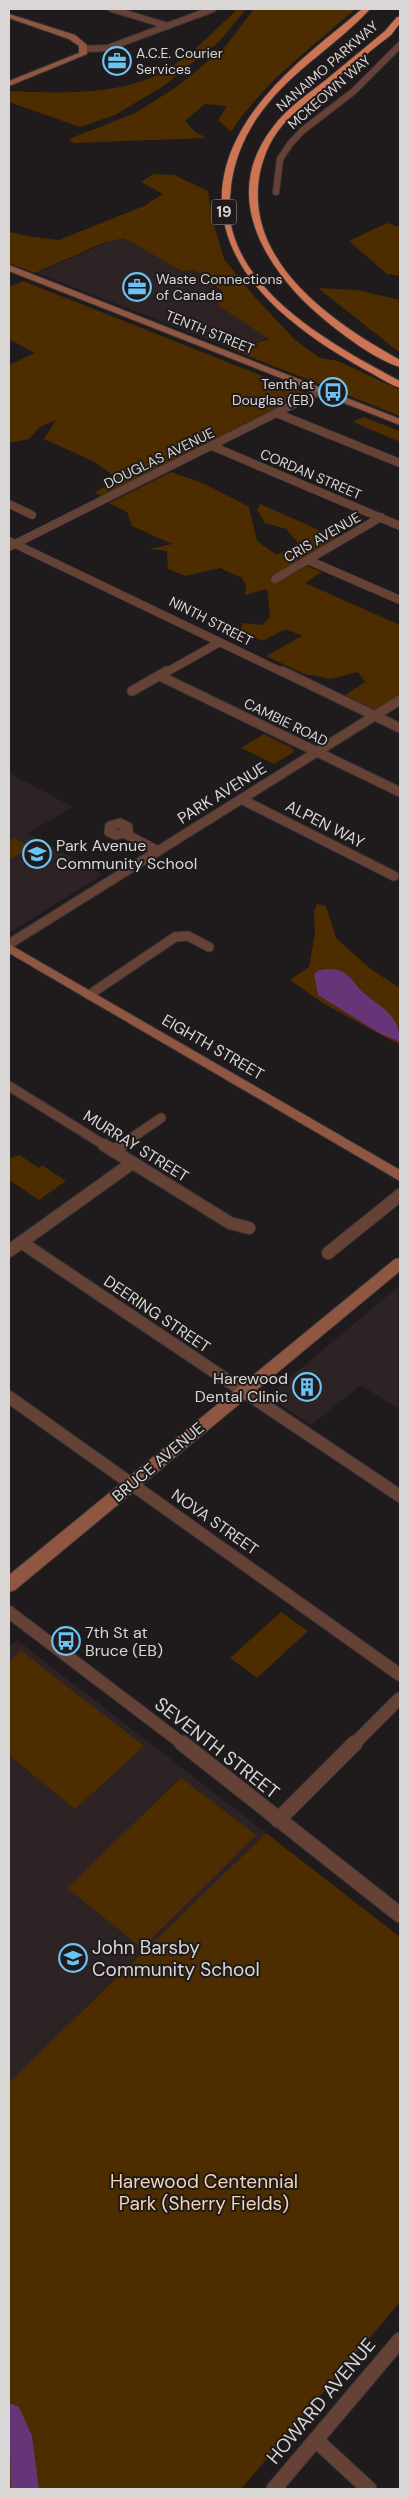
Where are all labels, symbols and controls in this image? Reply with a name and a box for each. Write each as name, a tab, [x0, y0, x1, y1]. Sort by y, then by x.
street label: NANAIMO PARKWAY	[272, 17, 382, 115]
place label: A.C.E. Courier Services	[136, 44, 223, 78]
office icon: A.C.E. Courier Services	[102, 46, 132, 76]
street label: MCKEOWN WAY	[284, 51, 374, 133]
road number: 19	[212, 200, 236, 224]
place label: Waste Connections of Canada	[156, 270, 283, 304]
office icon: Waste Connections of Canada	[122, 272, 152, 302]
street label: TENTH STREET	[163, 306, 257, 358]
place label: Tenth at Douglas (EB)	[232, 375, 314, 409]
bus stop icon: Tenth at Douglas (EB)	[318, 377, 348, 407]
street label: DOUGLAS AVENUE	[101, 423, 217, 493]
street label: CORDAN STREET	[258, 445, 365, 504]
street label: CRIS AVENUE	[280, 508, 364, 566]
street label: NINTH STREET	[166, 592, 256, 650]
street label: CAMBIE ROAD	[241, 694, 331, 750]
street label: PARK AVENUE	[174, 757, 270, 829]
street label: ALPEN WAY	[282, 795, 368, 853]
place label: Park Avenue Community School	[56, 835, 197, 874]
school or university icon: Park Avenue Community School	[22, 839, 52, 869]
street label: EIGHTH STREET	[158, 1009, 268, 1085]
street label: MURRAY STREET	[79, 1105, 193, 1187]
street label: DEERING STREET	[100, 1271, 214, 1357]
place label: Harewood Dental Clinic	[195, 1368, 288, 1407]
building icon: Harewood Dental Clinic	[292, 1372, 322, 1402]
street label: BRUCE AVENUE	[108, 1417, 208, 1507]
street label: NOVA STREET	[167, 1484, 263, 1560]
place label: 7th St at Bruce (EB)	[85, 1622, 163, 1661]
bus stop icon: 7th St at Bruce (EB)	[51, 1626, 81, 1656]
street label: SEVENTH STREET	[150, 1691, 285, 1805]
place label: John Barsby Community School	[92, 1935, 260, 1982]
school or university icon: John Barsby Community School	[58, 1943, 88, 1973]
park label: Harewood Centennial Park (Sherry Fields)	[110, 2169, 298, 2216]
street label: HOWARD AVENUE	[261, 2333, 381, 2469]

